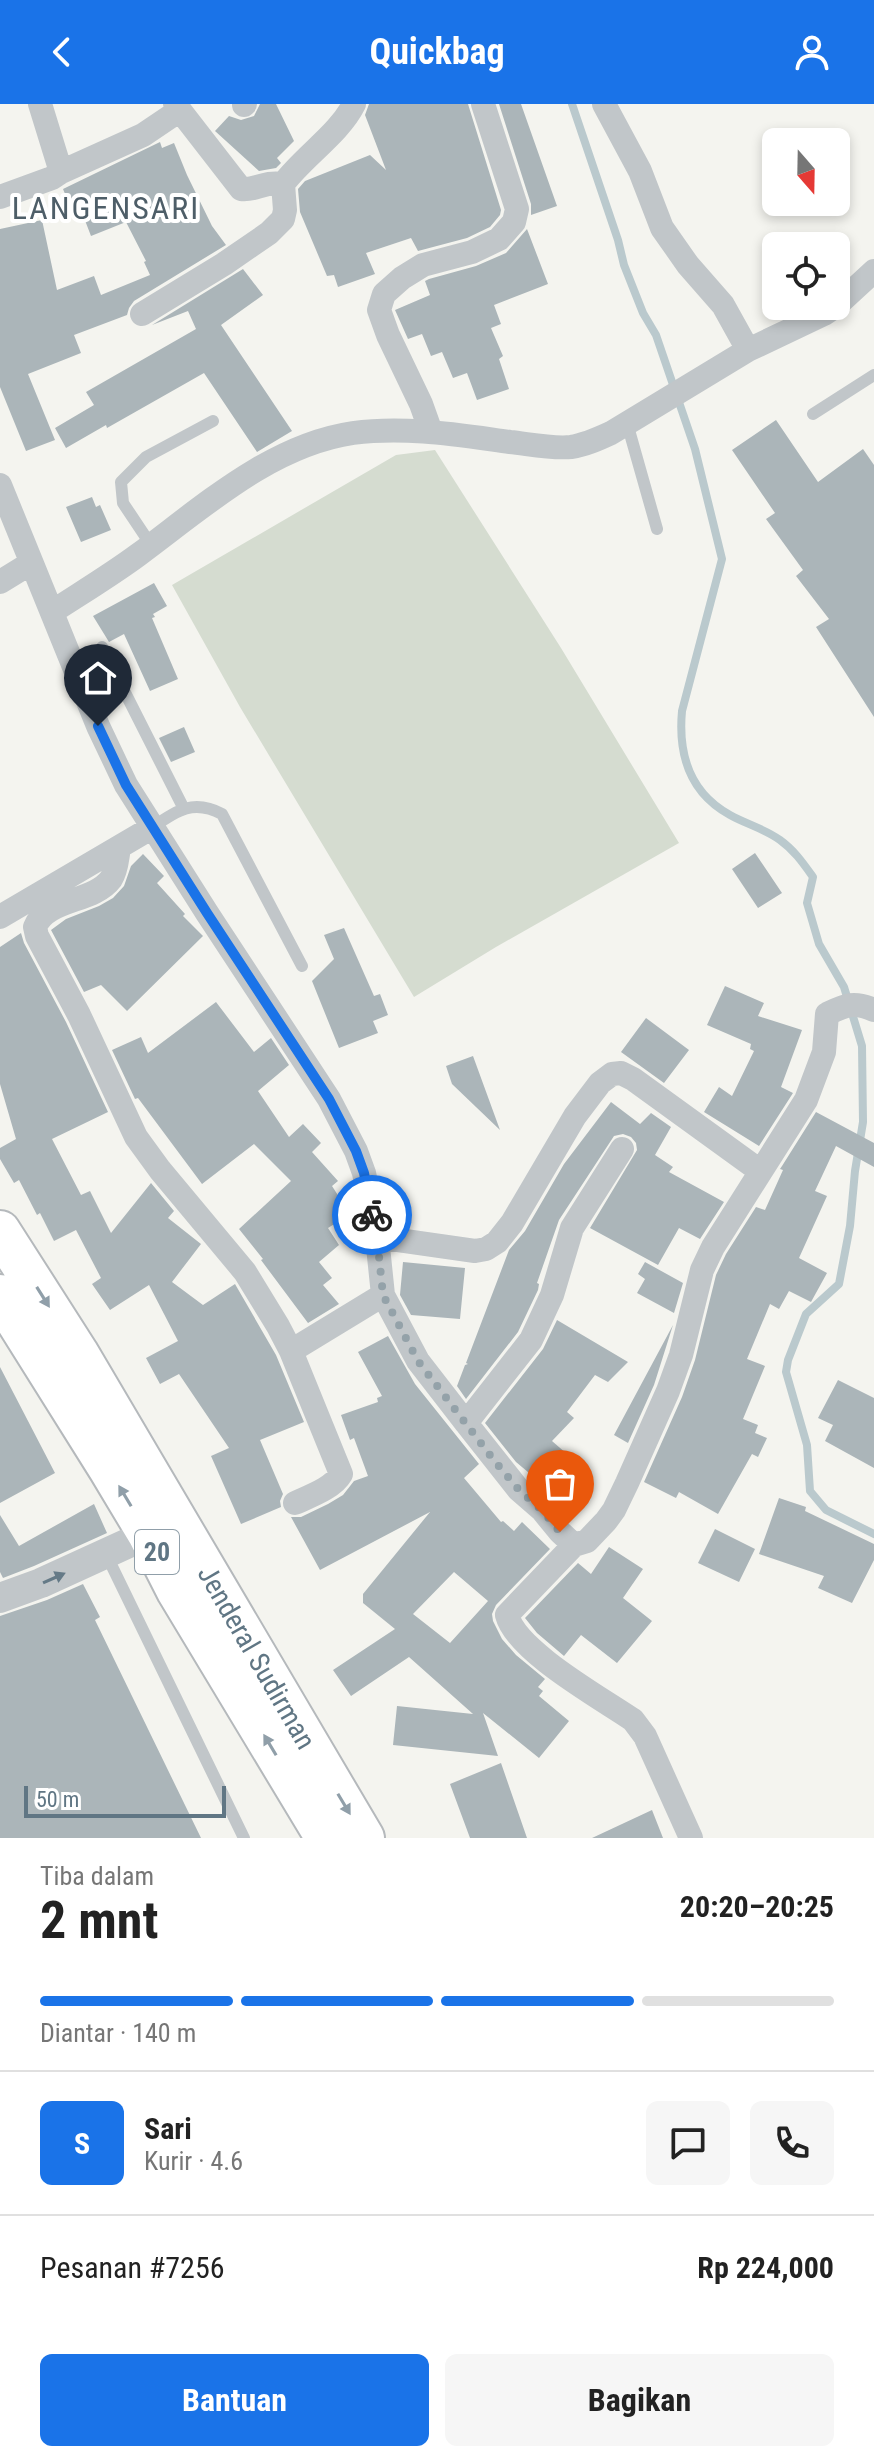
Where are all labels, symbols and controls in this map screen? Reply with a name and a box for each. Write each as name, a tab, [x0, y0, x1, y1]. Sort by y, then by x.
icon: back	[40, 30, 84, 74]
icon: person	[790, 30, 834, 74]
text: Quickbag	[369, 31, 505, 73]
north arrow	[762, 128, 850, 216]
map controls	[762, 128, 850, 320]
district label: LANGENSARI	[12, 189, 200, 227]
button: locate	[762, 232, 850, 320]
pin	[64, 644, 132, 726]
icon: home	[76, 656, 120, 700]
courier	[332, 1175, 412, 1255]
icon: bike	[350, 1193, 394, 1237]
one-way arrow	[35, 1286, 50, 1307]
pin	[526, 1450, 594, 1532]
icon: bag	[538, 1462, 582, 1506]
one-way arrow	[118, 1485, 132, 1507]
road number: 20	[135, 1530, 179, 1574]
street label: Jenderal Sudirman	[191, 1560, 322, 1755]
one-way arrow	[42, 1571, 65, 1584]
one-way arrow	[263, 1734, 277, 1756]
scale bar	[24, 1782, 226, 1818]
text: 50 m	[36, 1787, 79, 1812]
one-way arrow	[336, 1793, 350, 1815]
text: Tiba dalam	[40, 1861, 154, 1891]
text: 20:20–20:25	[680, 1889, 834, 1924]
text: 2 mnt	[40, 1890, 158, 1951]
text: Diantar · 140 m	[40, 2018, 196, 2048]
button: chat	[646, 2101, 730, 2185]
button: phone	[750, 2101, 834, 2185]
text: Sari	[144, 2111, 192, 2146]
text: S	[74, 2126, 90, 2161]
text: Kurir · 4.6	[144, 2146, 243, 2176]
text: Pesanan #7256	[40, 2250, 225, 2285]
text: Rp 224,000	[697, 2250, 834, 2285]
button: Bantuan	[40, 2354, 429, 2446]
button: Bagikan	[445, 2354, 834, 2446]

